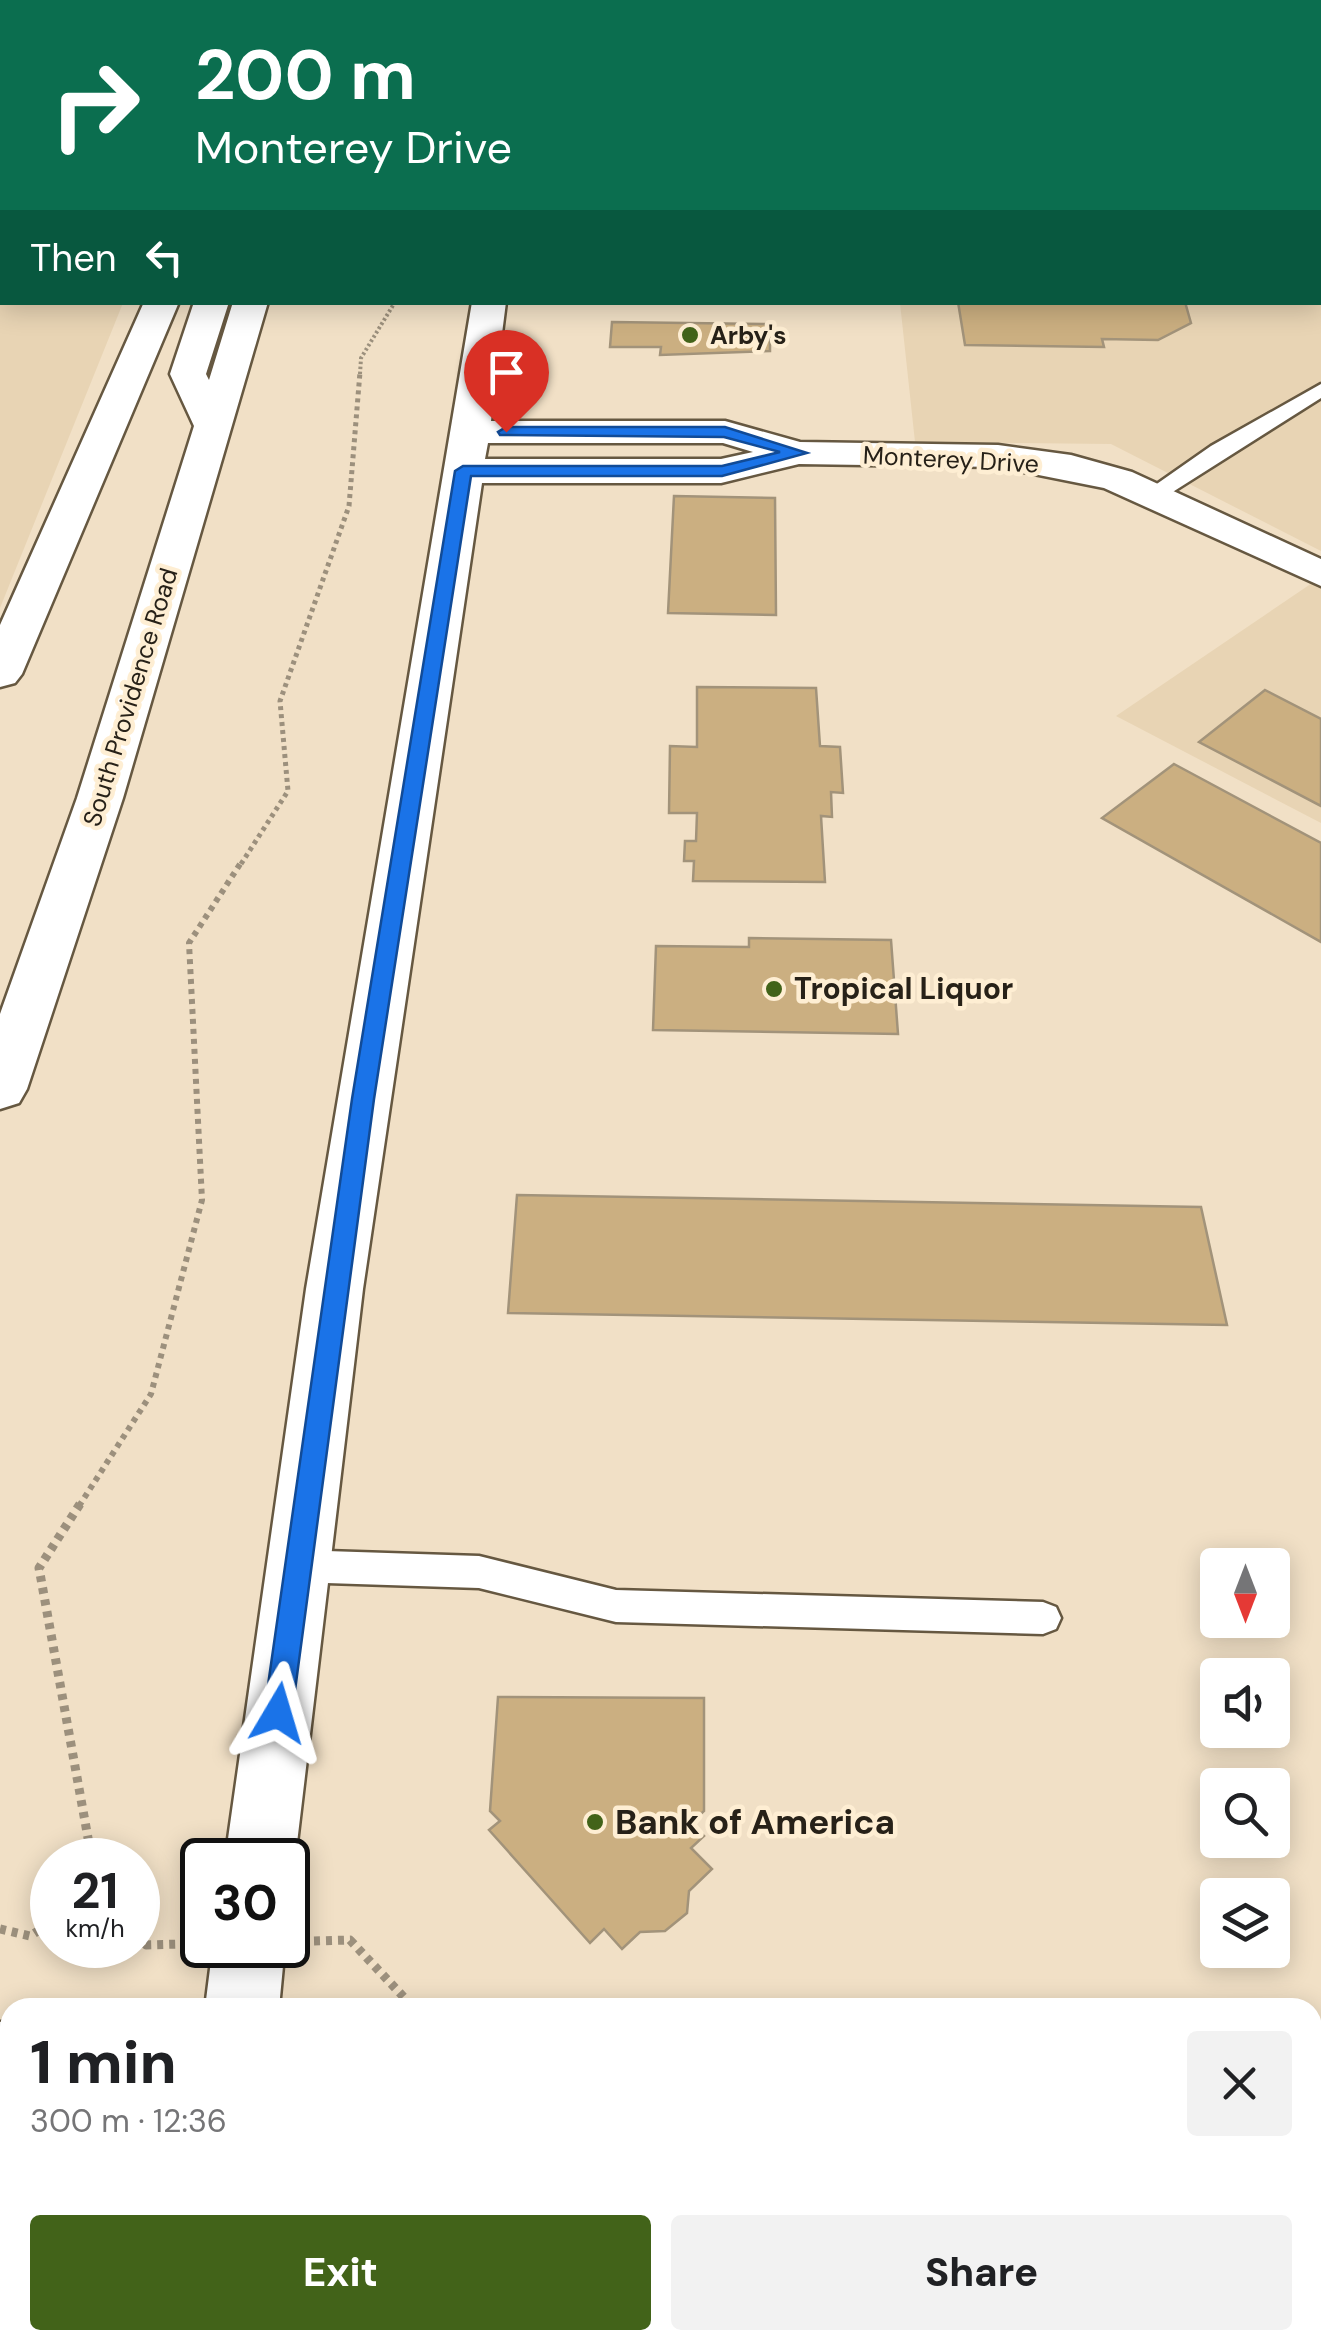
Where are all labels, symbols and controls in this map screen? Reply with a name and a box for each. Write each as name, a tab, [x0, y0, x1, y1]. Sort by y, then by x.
text: 200 m	[195, 30, 416, 121]
icon: right	[30, 40, 160, 170]
text: Monterey Drive	[195, 118, 512, 177]
icon: left	[137, 230, 192, 285]
text: Then	[30, 233, 117, 283]
place label: Arby's	[710, 319, 787, 352]
marker: Arby's	[679, 324, 701, 346]
pin	[464, 330, 549, 433]
icon: arrive	[479, 345, 534, 400]
street label: Monterey Drive	[862, 438, 1040, 481]
street label: South Providence Road	[75, 564, 186, 830]
place label: Tropical Liquor	[794, 969, 1013, 1008]
marker: Tropical Liquor	[763, 978, 785, 1000]
north arrow	[1200, 1548, 1290, 1638]
map controls	[1200, 1548, 1290, 1968]
button: sound	[1200, 1658, 1290, 1748]
position arrow	[226, 1661, 330, 1765]
button: search	[1200, 1768, 1290, 1858]
place label: Bank of America	[615, 1799, 895, 1845]
marker: Bank of America	[584, 1811, 606, 1833]
speed limit sign: 30	[180, 1838, 310, 1968]
text: 21	[71, 1858, 119, 1924]
button: layers	[1200, 1878, 1290, 1968]
text: km/h	[65, 1912, 125, 1945]
text: 1 min	[30, 2023, 177, 2102]
button: close	[1187, 2031, 1292, 2136]
text: 300 m · 12:36	[30, 2100, 227, 2142]
button: Exit	[30, 2215, 651, 2330]
button: Share	[671, 2215, 1292, 2330]

